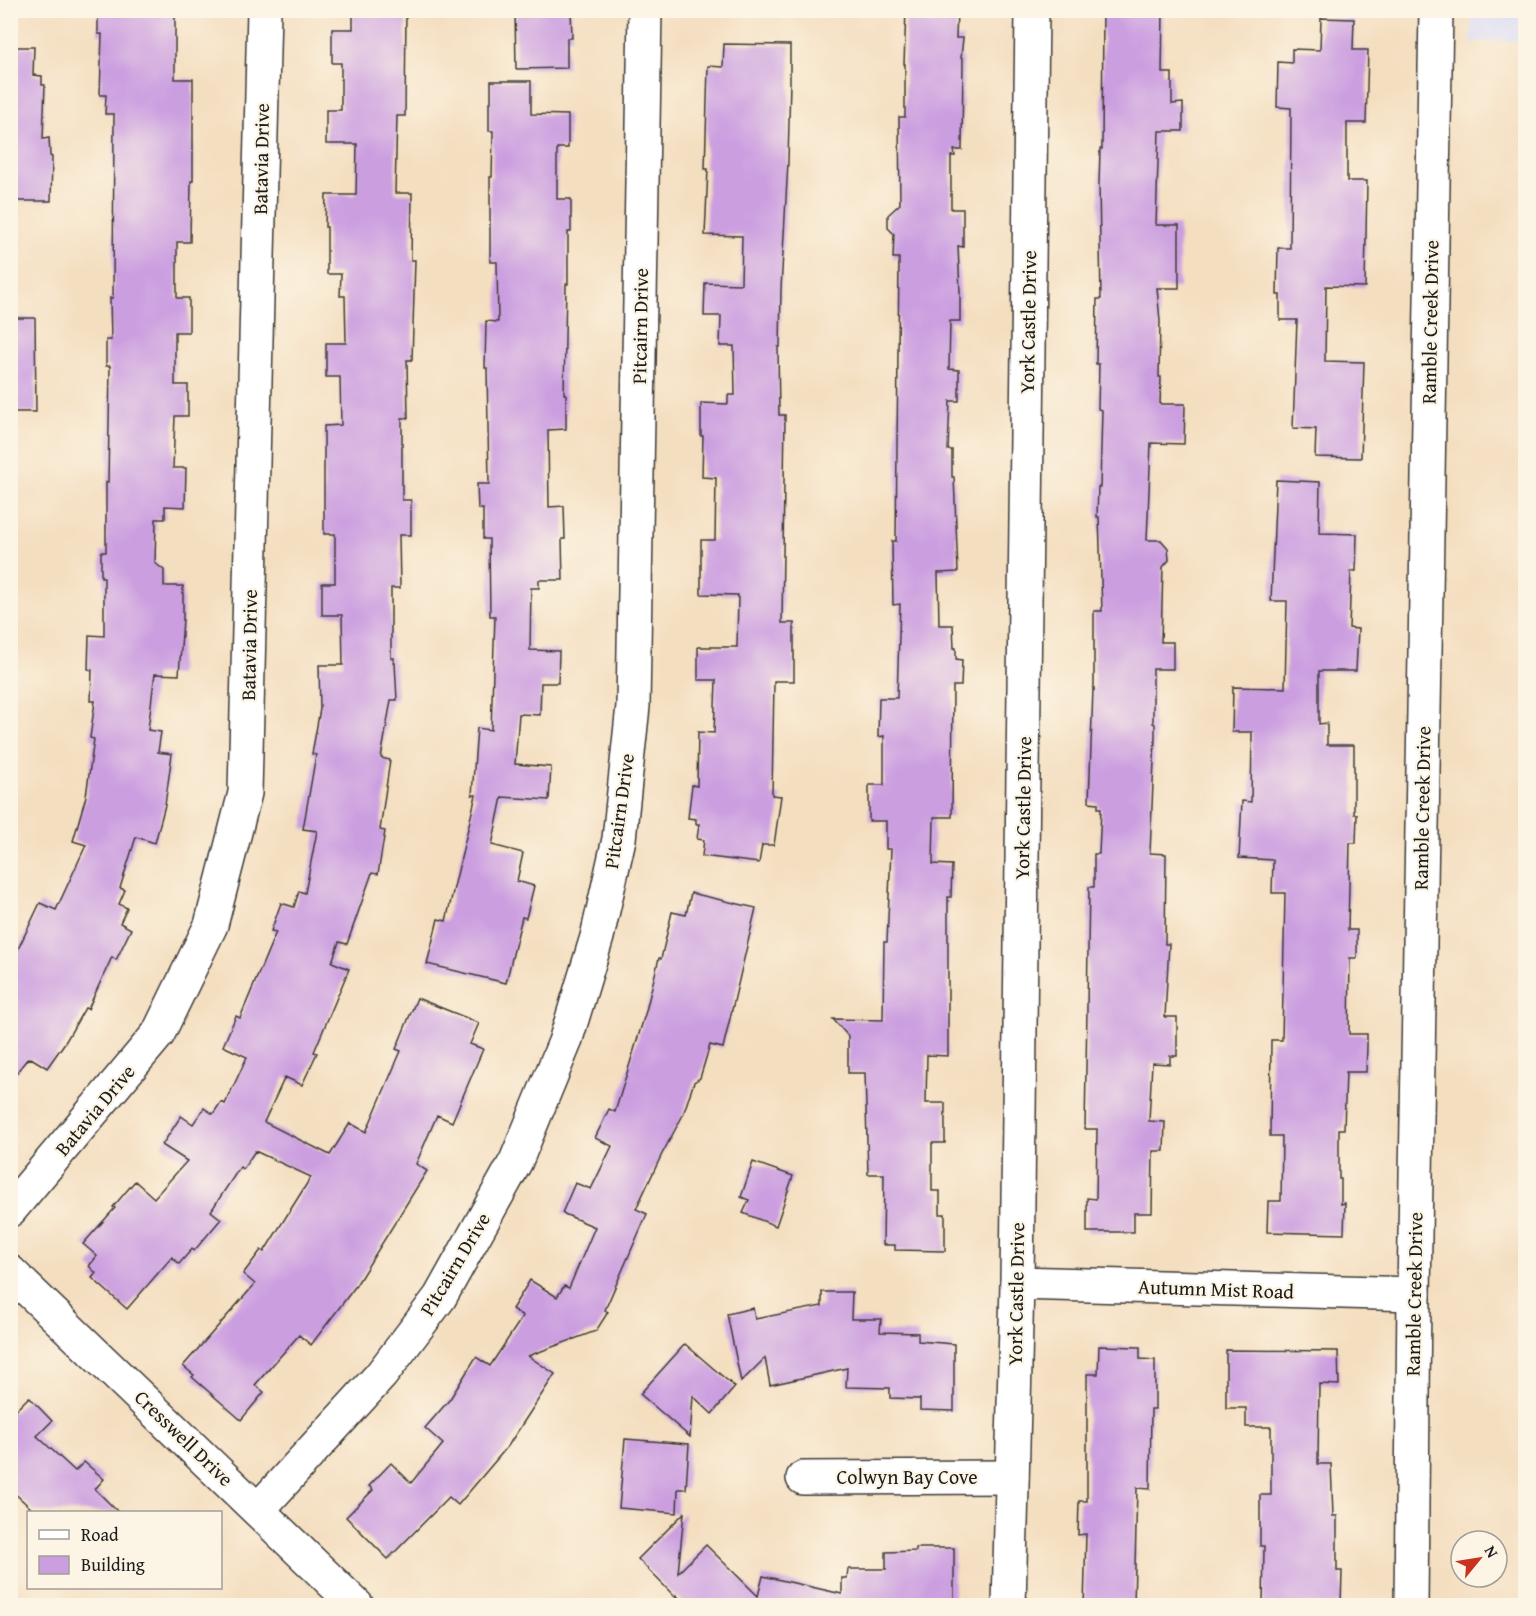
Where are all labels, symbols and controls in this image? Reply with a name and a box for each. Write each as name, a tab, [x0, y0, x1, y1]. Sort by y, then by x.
street label: Batavia Drive	[245, 103, 276, 215]
street label: Ramble Creek Drive	[1414, 240, 1445, 404]
street label: York Castle Drive	[1012, 250, 1043, 394]
street label: Pitcairn Drive	[624, 268, 655, 384]
street label: Batavia Drive	[233, 589, 264, 701]
street label: Ramble Creek Drive	[1406, 726, 1437, 890]
street label: York Castle Drive	[1007, 736, 1038, 880]
street label: Pitcairn Drive	[596, 751, 641, 870]
street label: Batavia Drive	[48, 1058, 141, 1162]
street label: Pitcairn Drive	[412, 1207, 497, 1321]
street label: Ramble Creek Drive	[1398, 1212, 1429, 1376]
street label: York Castle Drive	[1000, 1222, 1031, 1366]
street label: Autumn Mist Road	[1138, 1271, 1295, 1306]
street label: Cresswell Drive	[128, 1383, 240, 1492]
street label: Colwyn Bay Cove	[836, 1462, 978, 1491]
legend	[27, 1511, 222, 1589]
text: Road	[81, 1521, 119, 1548]
north arrow	[1449, 1529, 1509, 1589]
text: N	[1479, 1541, 1505, 1562]
text: Building	[81, 1551, 145, 1578]

